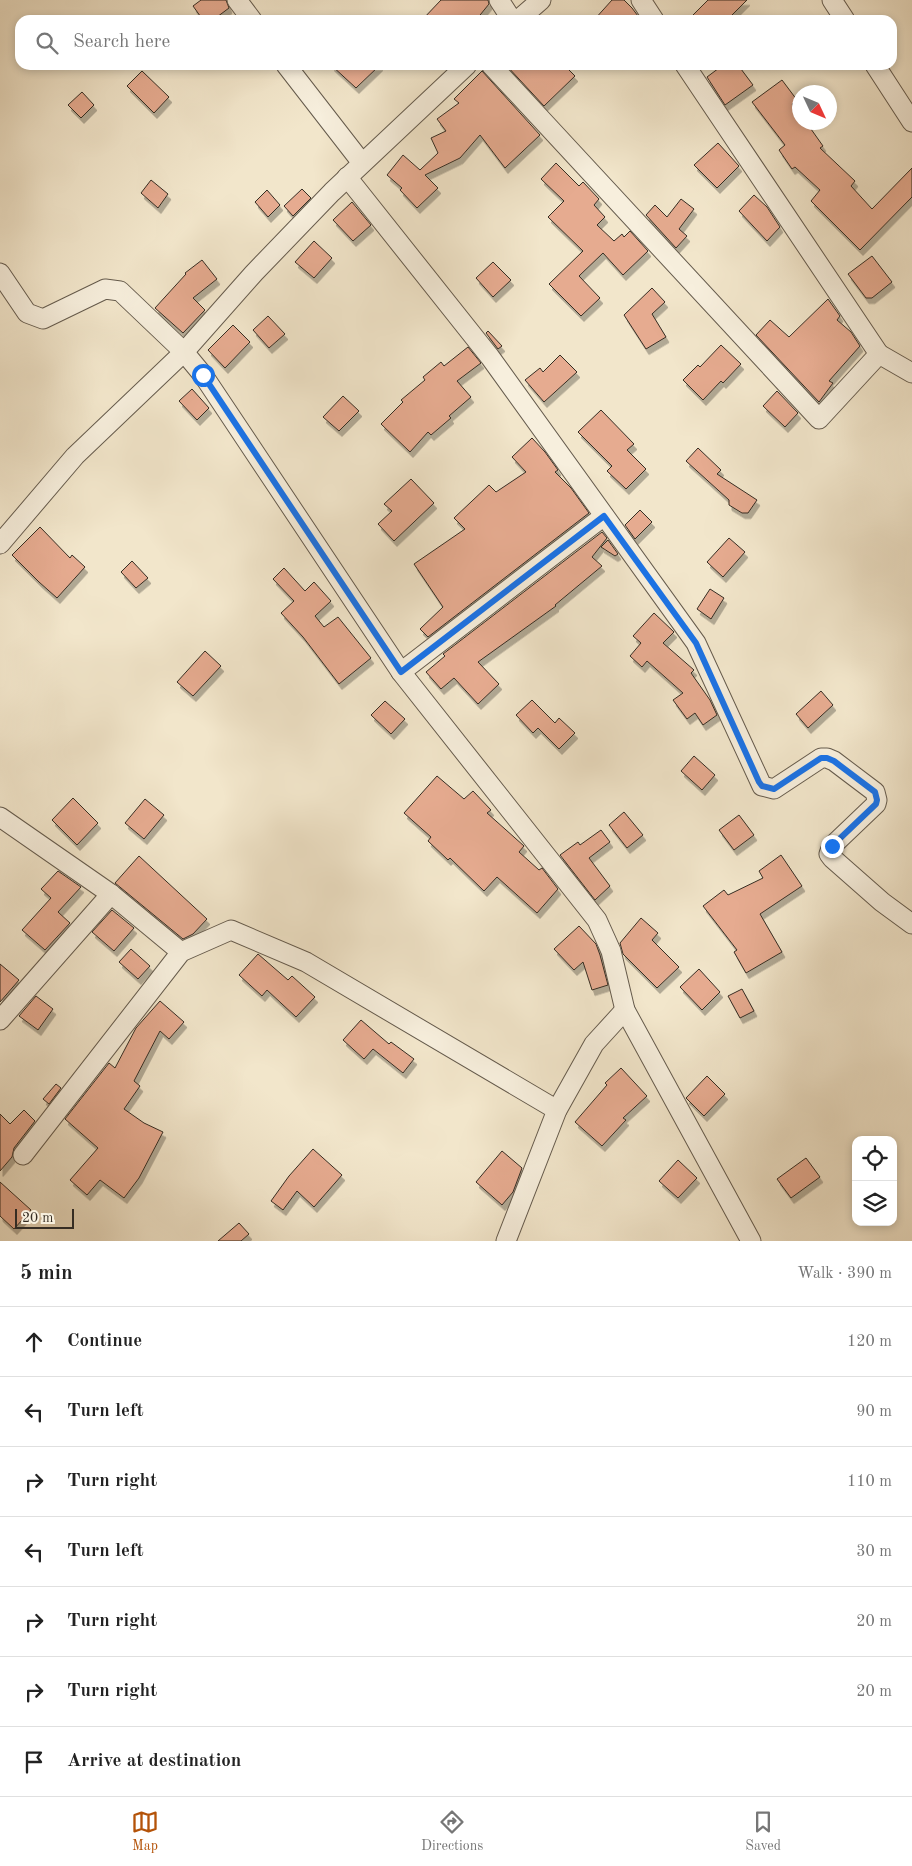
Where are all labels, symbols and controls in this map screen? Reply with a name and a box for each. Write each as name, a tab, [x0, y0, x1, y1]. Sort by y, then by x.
search box	[15, 15, 897, 70]
icon: search	[33, 29, 61, 57]
text: Search here	[73, 33, 170, 52]
north arrow	[792, 85, 837, 130]
route start	[192, 364, 215, 387]
route end	[821, 835, 844, 858]
map controls	[852, 1136, 897, 1226]
button: locate	[852, 1136, 897, 1181]
button: layers	[852, 1181, 897, 1226]
scale bar	[15, 1206, 74, 1229]
text: 20 m	[22, 1211, 53, 1225]
text: 5 min	[20, 1263, 73, 1284]
text: Walk · 390 m	[797, 1266, 892, 1282]
icon: ahead	[20, 1328, 48, 1356]
text: Continue	[67, 1332, 142, 1351]
text: 120 m	[847, 1334, 892, 1350]
icon: left	[20, 1398, 48, 1426]
text: Turn left	[67, 1402, 144, 1421]
text: 90 m	[856, 1404, 892, 1420]
icon: right	[20, 1468, 48, 1496]
text: Turn right	[67, 1472, 157, 1491]
text: 110 m	[847, 1474, 892, 1490]
icon: left	[20, 1538, 48, 1566]
text: Turn left	[67, 1542, 144, 1561]
text: 30 m	[856, 1544, 892, 1560]
icon: right	[20, 1608, 48, 1636]
text: Turn right	[67, 1612, 157, 1631]
text: 20 m	[856, 1614, 892, 1630]
icon: right	[20, 1678, 48, 1706]
text: Turn right	[67, 1682, 157, 1701]
text: 20 m	[856, 1684, 892, 1700]
icon: arrive	[20, 1748, 48, 1776]
text: Arrive at destination	[67, 1752, 241, 1771]
tab: Map	[131, 1808, 159, 1855]
tab: Directions	[421, 1808, 483, 1855]
tab: Saved	[745, 1808, 781, 1855]

